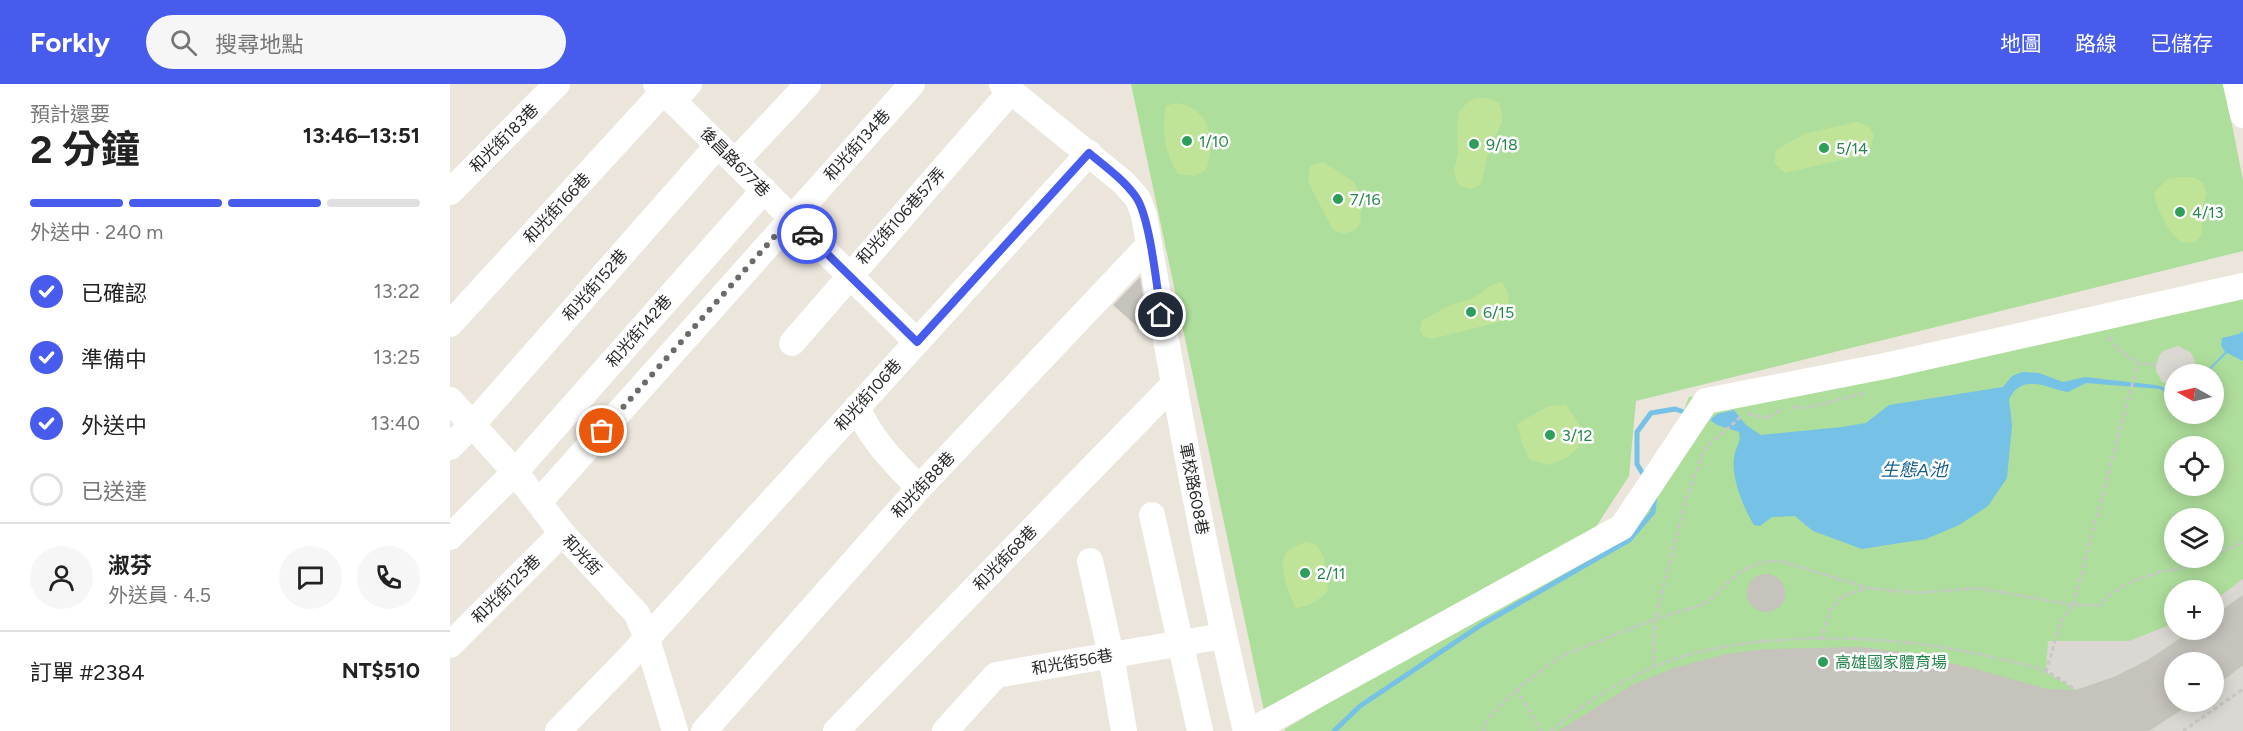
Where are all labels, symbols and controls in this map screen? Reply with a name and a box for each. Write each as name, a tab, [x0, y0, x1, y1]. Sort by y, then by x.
search box	[146, 15, 566, 69]
text: Forkly	[30, 25, 110, 59]
icon: search	[167, 26, 200, 59]
text: 搜尋地點	[215, 31, 303, 58]
text: 地圖	[2000, 31, 2042, 56]
text: 路線	[2075, 31, 2117, 56]
text: 已儲存	[2150, 31, 2213, 56]
street label: 和光街183巷	[466, 100, 542, 176]
text: 預計還要	[30, 102, 110, 126]
street label: 和光街134巷	[820, 105, 894, 185]
text: 13:46–13:51	[303, 122, 420, 149]
street label: 後昌路677巷	[696, 123, 774, 201]
text: 2 分鐘	[30, 126, 140, 173]
place label: 1/10	[1199, 132, 1229, 151]
marker: 1/10	[1180, 134, 1194, 148]
place label: 9/18	[1486, 135, 1518, 154]
marker: 9/18	[1467, 137, 1481, 151]
place label: 5/14	[1836, 139, 1868, 158]
marker: 5/14	[1817, 141, 1831, 155]
street label: 和光街106巷57弄	[853, 164, 949, 268]
street label: 和光街166巷	[520, 169, 594, 247]
place label: 7/16	[1350, 190, 1380, 209]
marker: 7/16	[1331, 192, 1345, 206]
place label: 4/13	[2192, 203, 2223, 222]
courier	[777, 204, 837, 264]
marker: 4/13	[2173, 205, 2187, 219]
icon: car	[791, 218, 824, 251]
text: 外送中 · 240 m	[30, 220, 163, 244]
street label: 和光街152巷	[559, 245, 631, 325]
icon: check	[30, 275, 63, 308]
text: 13:22	[373, 279, 420, 303]
text: 已確認	[81, 280, 147, 307]
pin	[1135, 289, 1186, 340]
street label: 和光街142巷	[602, 291, 676, 371]
icon: home	[1144, 298, 1177, 331]
place label: 6/15	[1483, 303, 1514, 322]
marker: 6/15	[1464, 305, 1478, 319]
icon: check	[30, 341, 63, 374]
text: 13:25	[373, 345, 420, 369]
text: 準備中	[81, 346, 147, 373]
street label: 和光街106巷	[831, 355, 905, 435]
north arrow	[2164, 364, 2224, 424]
map controls	[2164, 364, 2224, 712]
pin	[576, 405, 627, 456]
icon: check	[30, 407, 63, 440]
text: 13:40	[371, 411, 420, 435]
text: 外送中	[81, 412, 147, 439]
icon: bag	[585, 414, 618, 447]
place label: 3/12	[1562, 426, 1592, 445]
marker: 3/12	[1543, 428, 1557, 442]
button: locate	[2164, 436, 2224, 496]
street label: 軍校路608巷	[1176, 441, 1212, 537]
street label: 和光街88巷	[888, 448, 958, 522]
water label: 生態A池	[1881, 459, 1949, 481]
text: 已送達	[81, 478, 147, 505]
button: layers	[2164, 508, 2224, 568]
street label: 和光街68巷	[969, 522, 1041, 594]
street label: 和光街	[559, 531, 605, 579]
button: person	[30, 546, 93, 609]
button: chat	[279, 546, 342, 609]
button: phone	[357, 546, 420, 609]
street label: 和光街125巷	[468, 551, 544, 627]
text: 淑芬	[108, 552, 152, 579]
place label: 2/11	[1317, 564, 1345, 583]
marker: 2/11	[1298, 566, 1312, 580]
button: +	[2164, 580, 2224, 640]
text: 外送員 · 4.5	[108, 583, 211, 607]
street label: 和光街56巷	[1030, 646, 1114, 678]
button: −	[2164, 652, 2224, 712]
place label: 高雄國家體育場	[1835, 653, 1947, 672]
marker: 高雄國家體育場	[1816, 655, 1830, 669]
text: NT$510	[342, 657, 420, 684]
text: 訂單 #2384	[30, 659, 145, 686]

